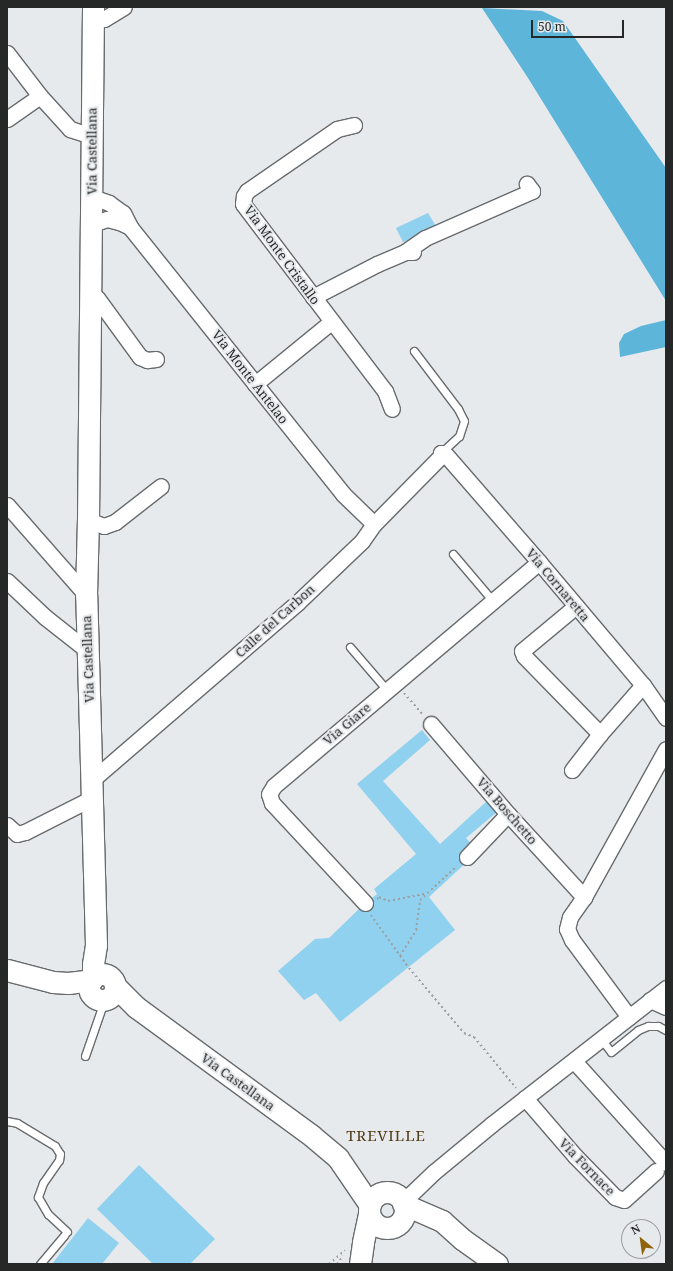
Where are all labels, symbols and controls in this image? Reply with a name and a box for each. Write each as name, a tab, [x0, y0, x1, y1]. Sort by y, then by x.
scale bar	[533, 12, 626, 38]
text: 50 m	[538, 18, 566, 35]
street label: Via Castellana	[84, 107, 100, 195]
street label: Via Monte Cristallo	[241, 203, 323, 307]
street label: Via Monte Antelao	[209, 327, 291, 427]
street label: Via Cornaretta	[523, 545, 593, 625]
street label: Calle del Carbon	[232, 581, 318, 661]
street label: Via Castellana	[79, 615, 97, 703]
street label: Via Giare	[320, 700, 374, 748]
street label: Via Boschetto	[474, 774, 540, 848]
street label: Via Castellana	[198, 1050, 278, 1114]
district label: TREVILLE	[346, 1127, 426, 1145]
street label: Via Fornace	[556, 1135, 618, 1199]
north arrow	[621, 1219, 661, 1259]
text: N	[628, 1220, 643, 1238]

